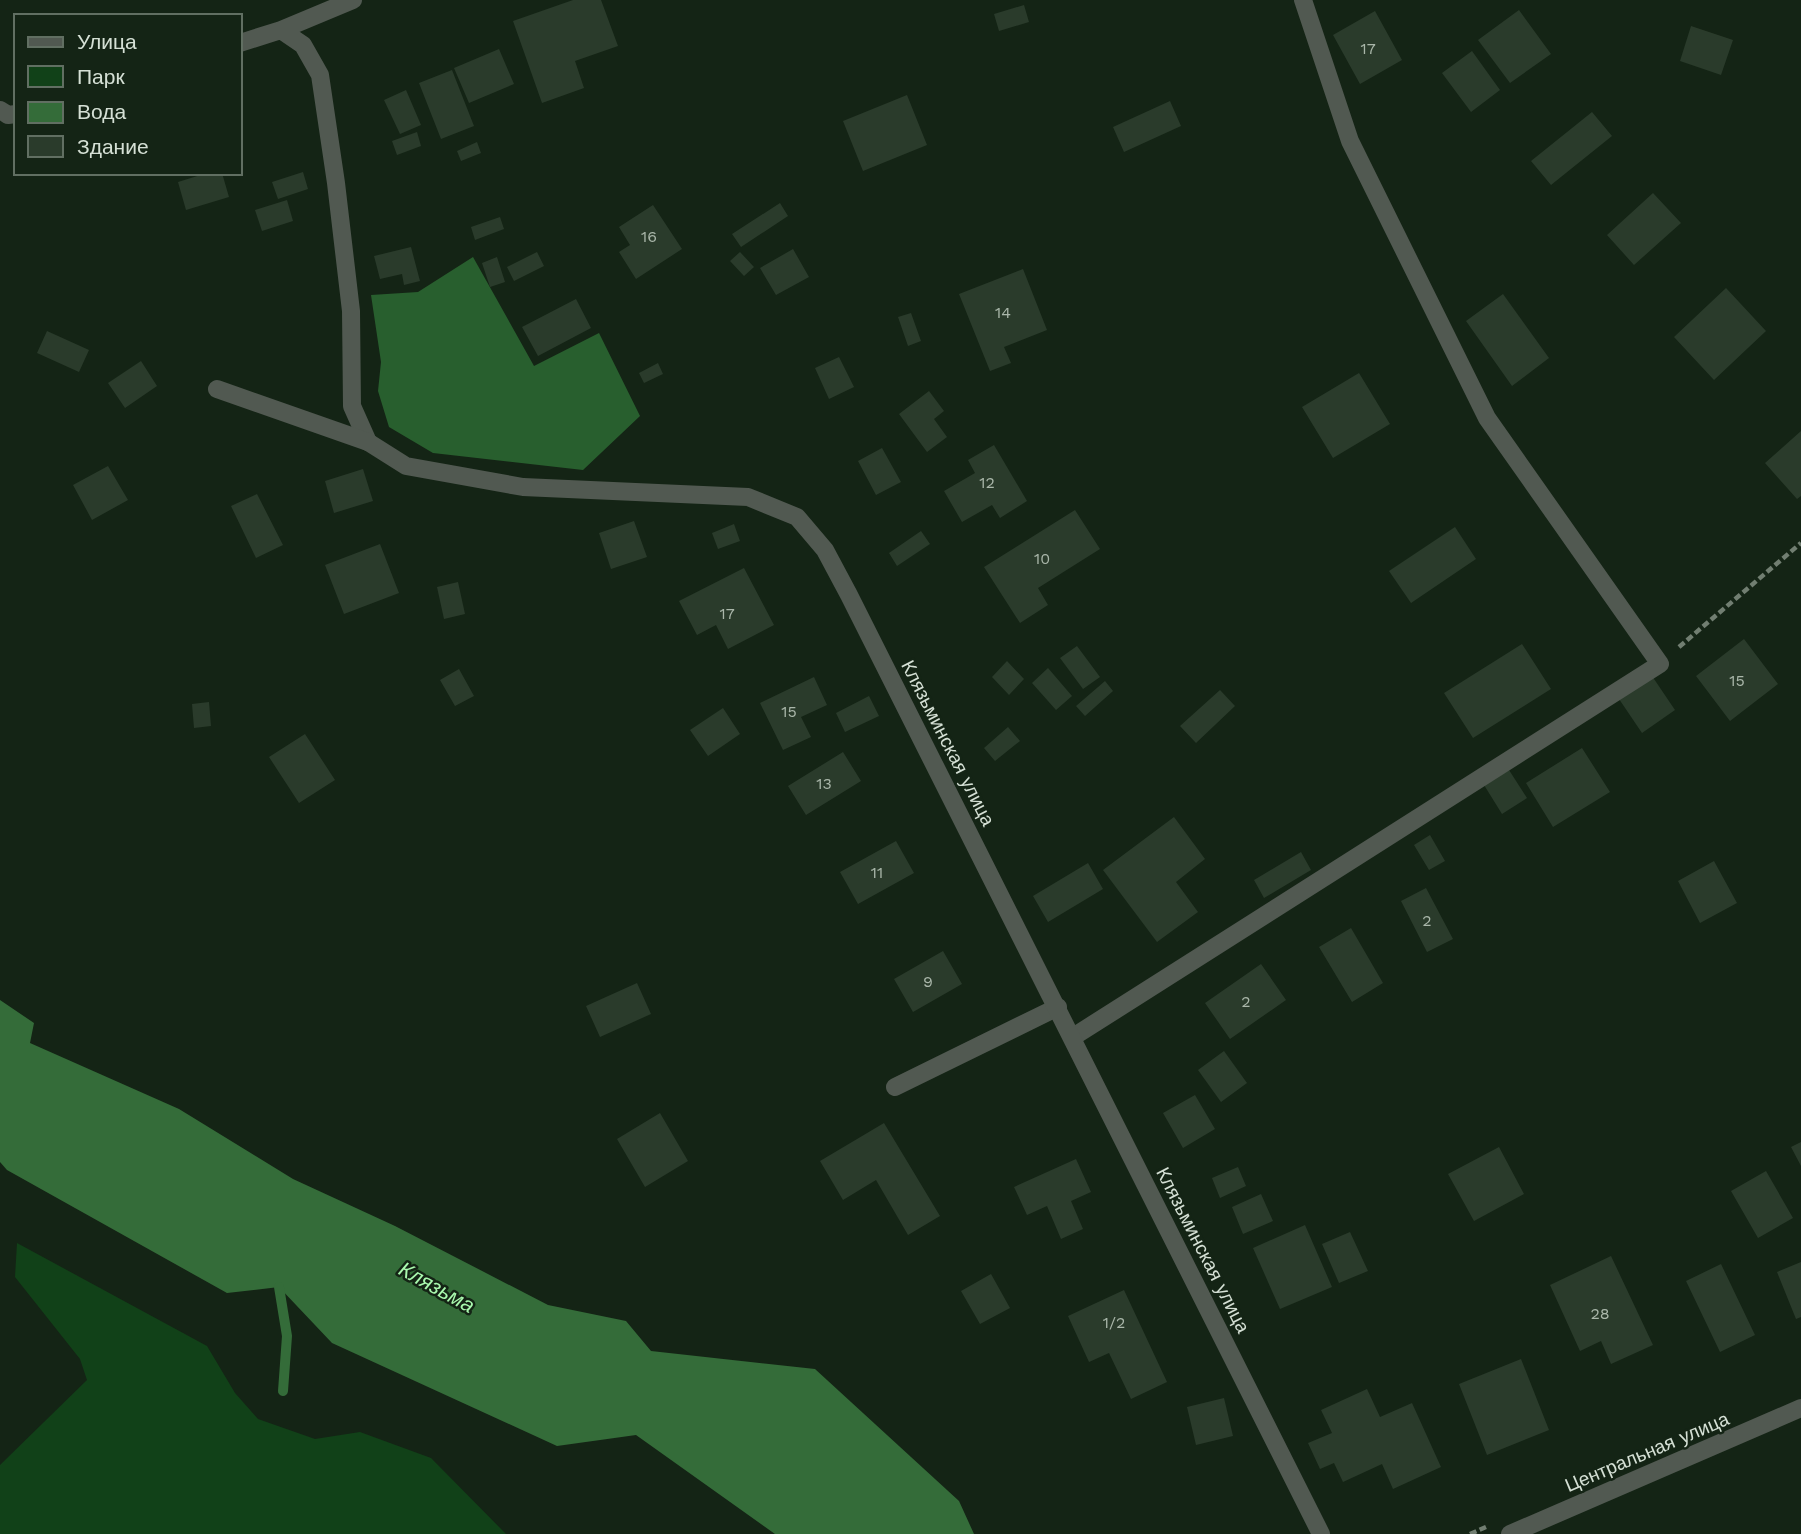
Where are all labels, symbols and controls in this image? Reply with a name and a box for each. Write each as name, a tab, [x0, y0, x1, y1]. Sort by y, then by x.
legend	[14, 14, 242, 175]
text: Улица	[77, 29, 137, 54]
house number: 17	[1360, 39, 1376, 58]
text: Парк	[77, 64, 125, 89]
text: Вода	[77, 99, 126, 124]
text: Здание	[77, 134, 149, 159]
house number: 16	[641, 227, 657, 246]
house number: 14	[995, 303, 1011, 322]
house number: 12	[979, 473, 995, 492]
house number: 10	[1034, 549, 1050, 568]
house number: 17	[719, 604, 735, 623]
street label: Клязьминская улица	[896, 656, 1000, 830]
house number: 15	[1729, 671, 1745, 690]
house number: 15	[781, 702, 797, 721]
house number: 13	[816, 774, 832, 793]
house number: 11	[871, 863, 883, 882]
house number: 2	[1422, 911, 1432, 930]
house number: 9	[923, 972, 933, 991]
house number: 2	[1241, 992, 1251, 1011]
street label: Клязьминская улица	[1151, 1163, 1255, 1337]
water label: Клязьма	[395, 1256, 479, 1318]
house number: 28	[1590, 1304, 1610, 1323]
house number: 1/2	[1103, 1313, 1125, 1332]
street label: Центральная улица	[1562, 1407, 1733, 1497]

